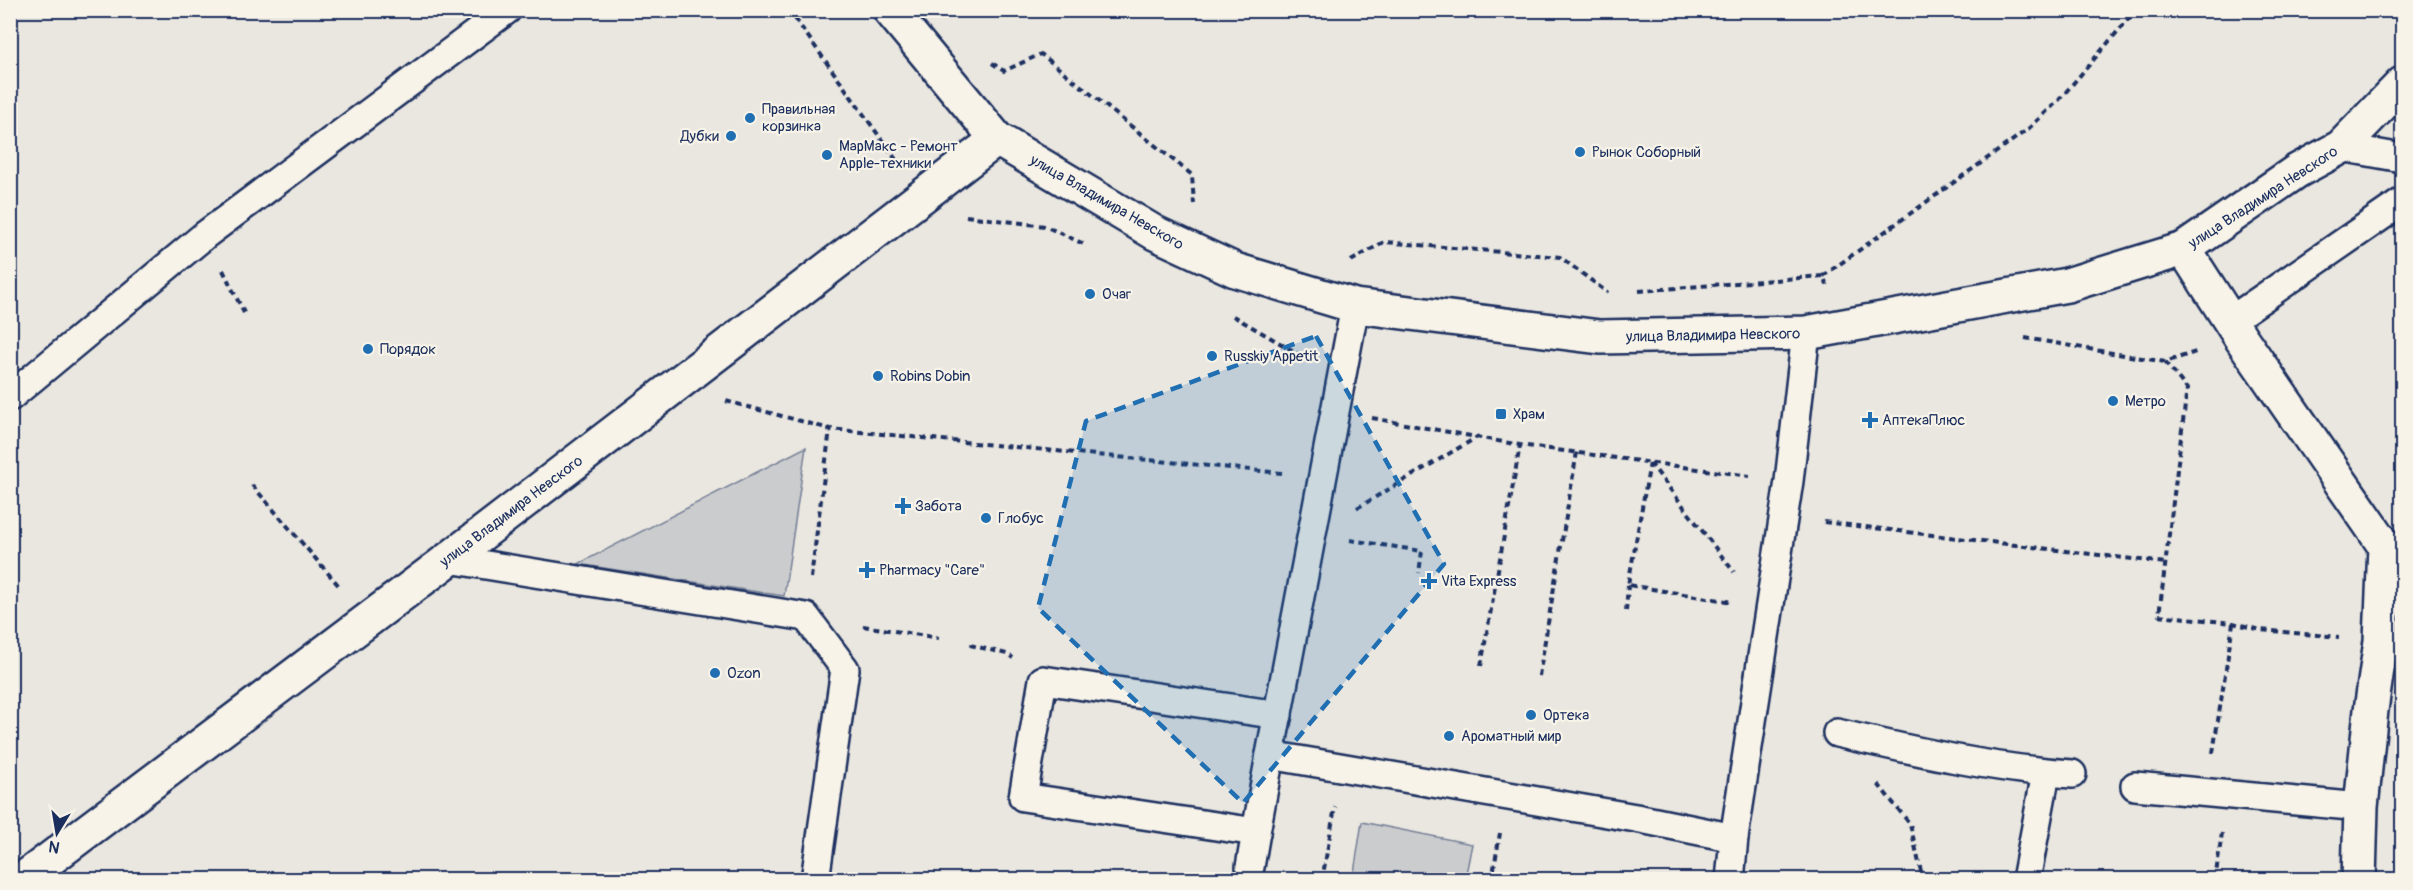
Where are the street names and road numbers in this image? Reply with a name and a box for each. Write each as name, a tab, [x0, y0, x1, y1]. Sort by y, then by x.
street label: улица Владимира Невского	[2184, 142, 2342, 253]
street label: улица Владимира Невского	[1026, 150, 1187, 254]
street label: улица Владимира Невского	[1625, 324, 1800, 347]
street label: улица Владимира Невского	[435, 451, 587, 572]

